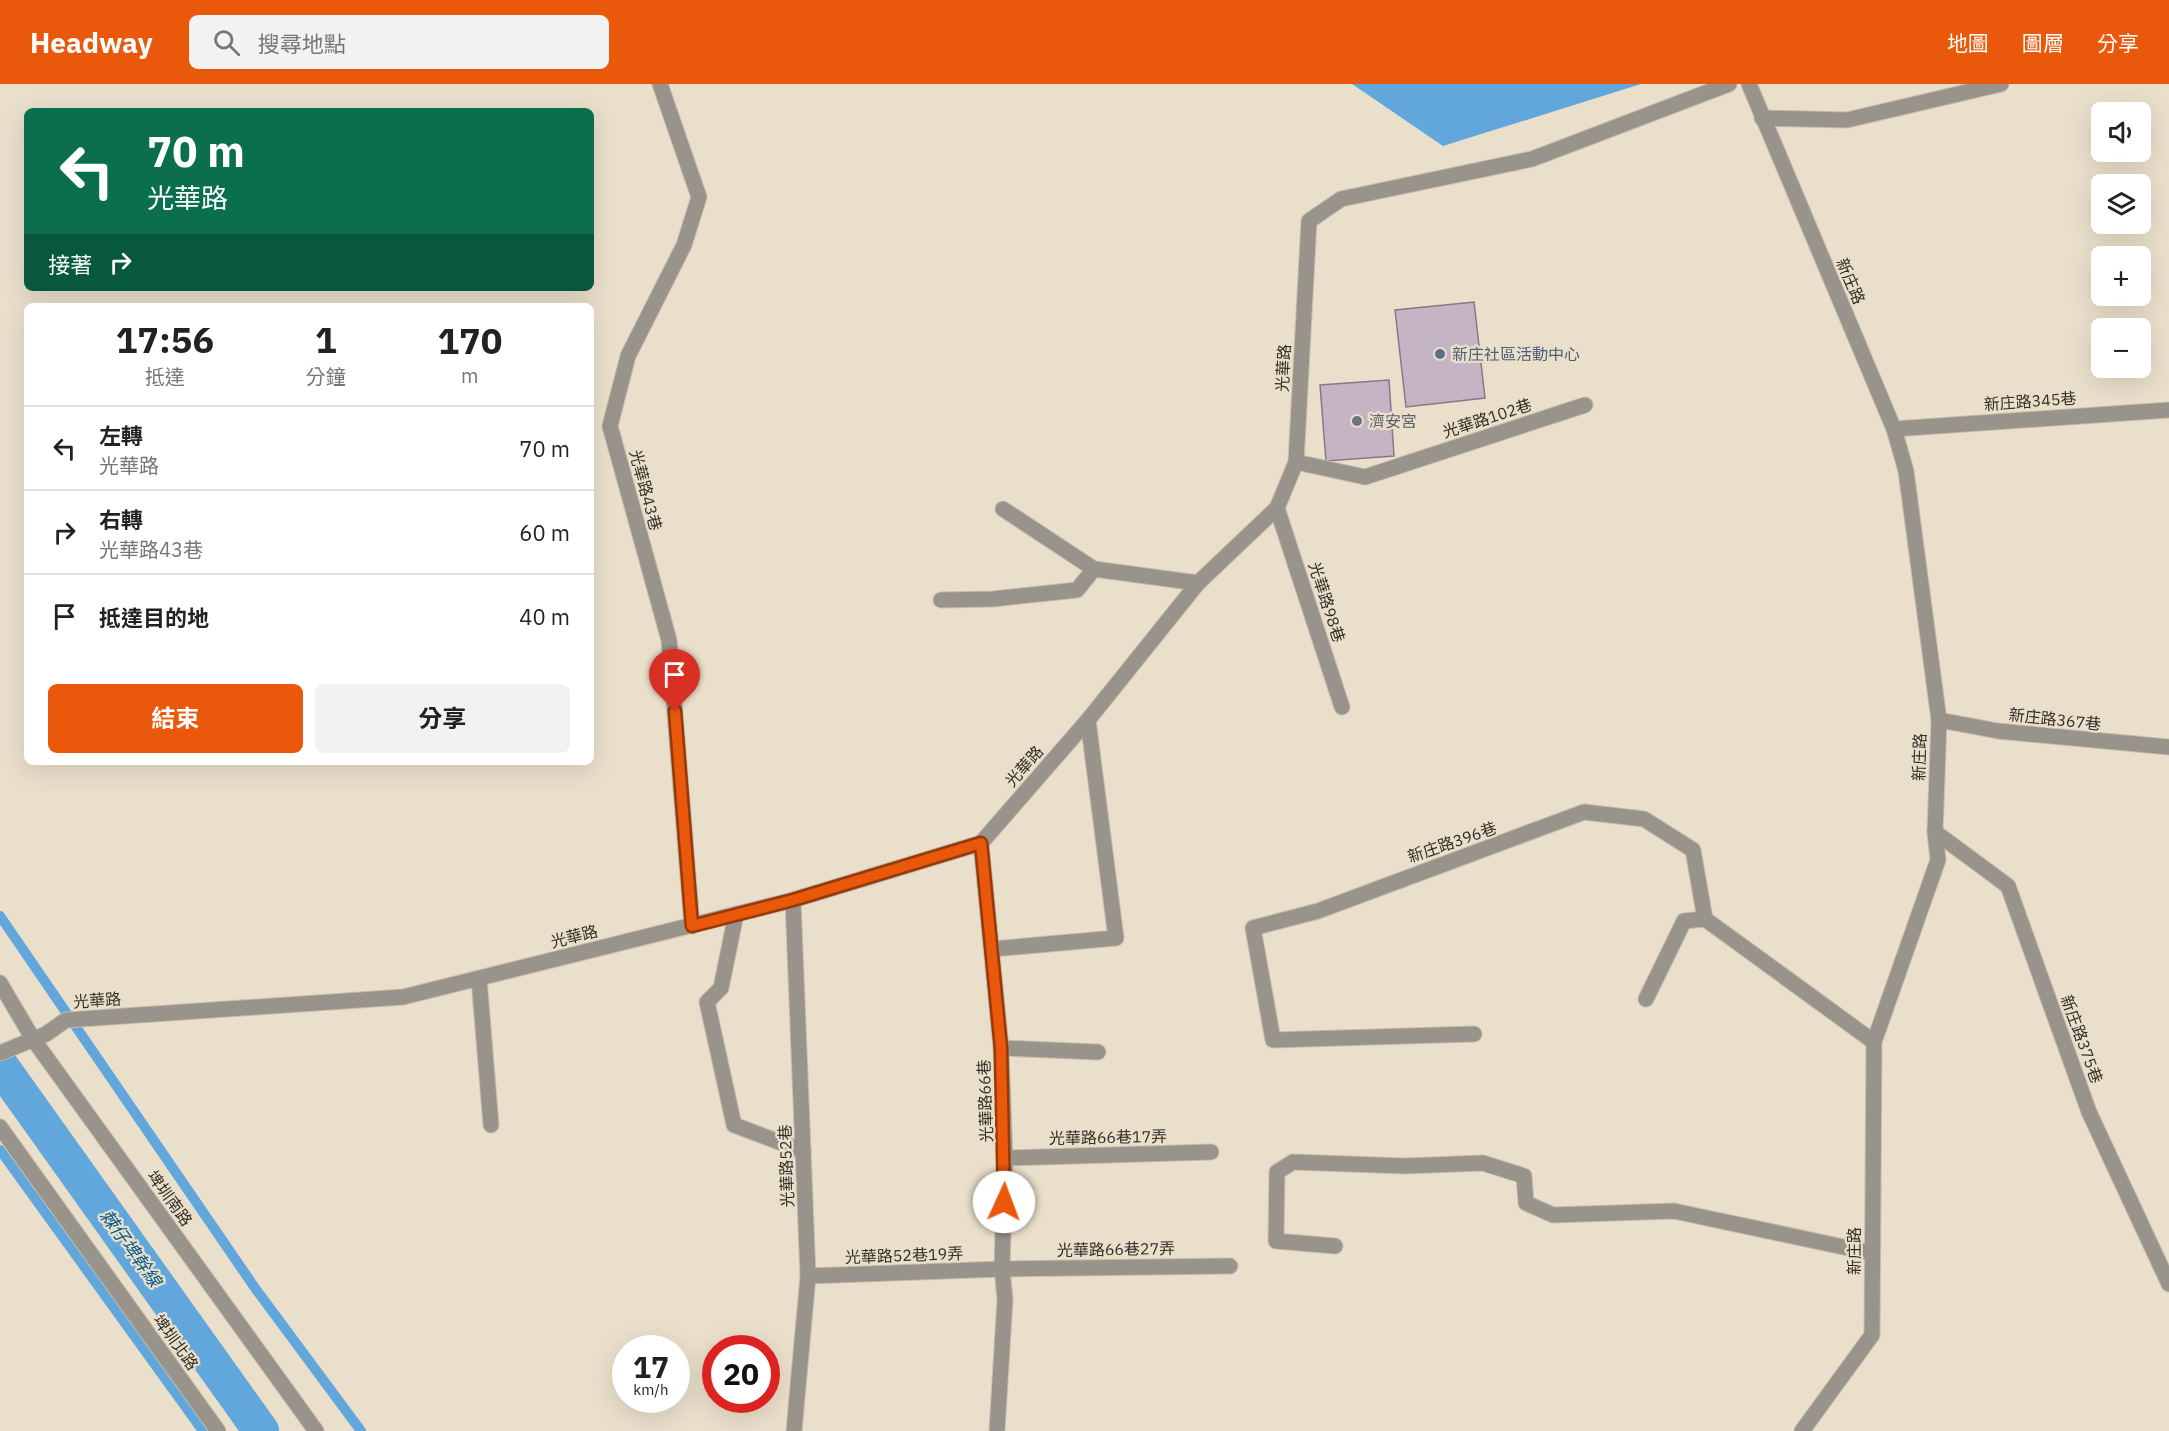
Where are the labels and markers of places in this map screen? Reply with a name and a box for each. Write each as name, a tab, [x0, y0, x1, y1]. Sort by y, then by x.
place label: 新庄社區活動中心	[1452, 344, 1580, 364]
marker: 新庄社區活動中心	[1433, 347, 1447, 361]
place label: 濟安宮	[1369, 411, 1417, 431]
marker: 濟安宮	[1350, 414, 1364, 428]
pin	[649, 649, 700, 711]

